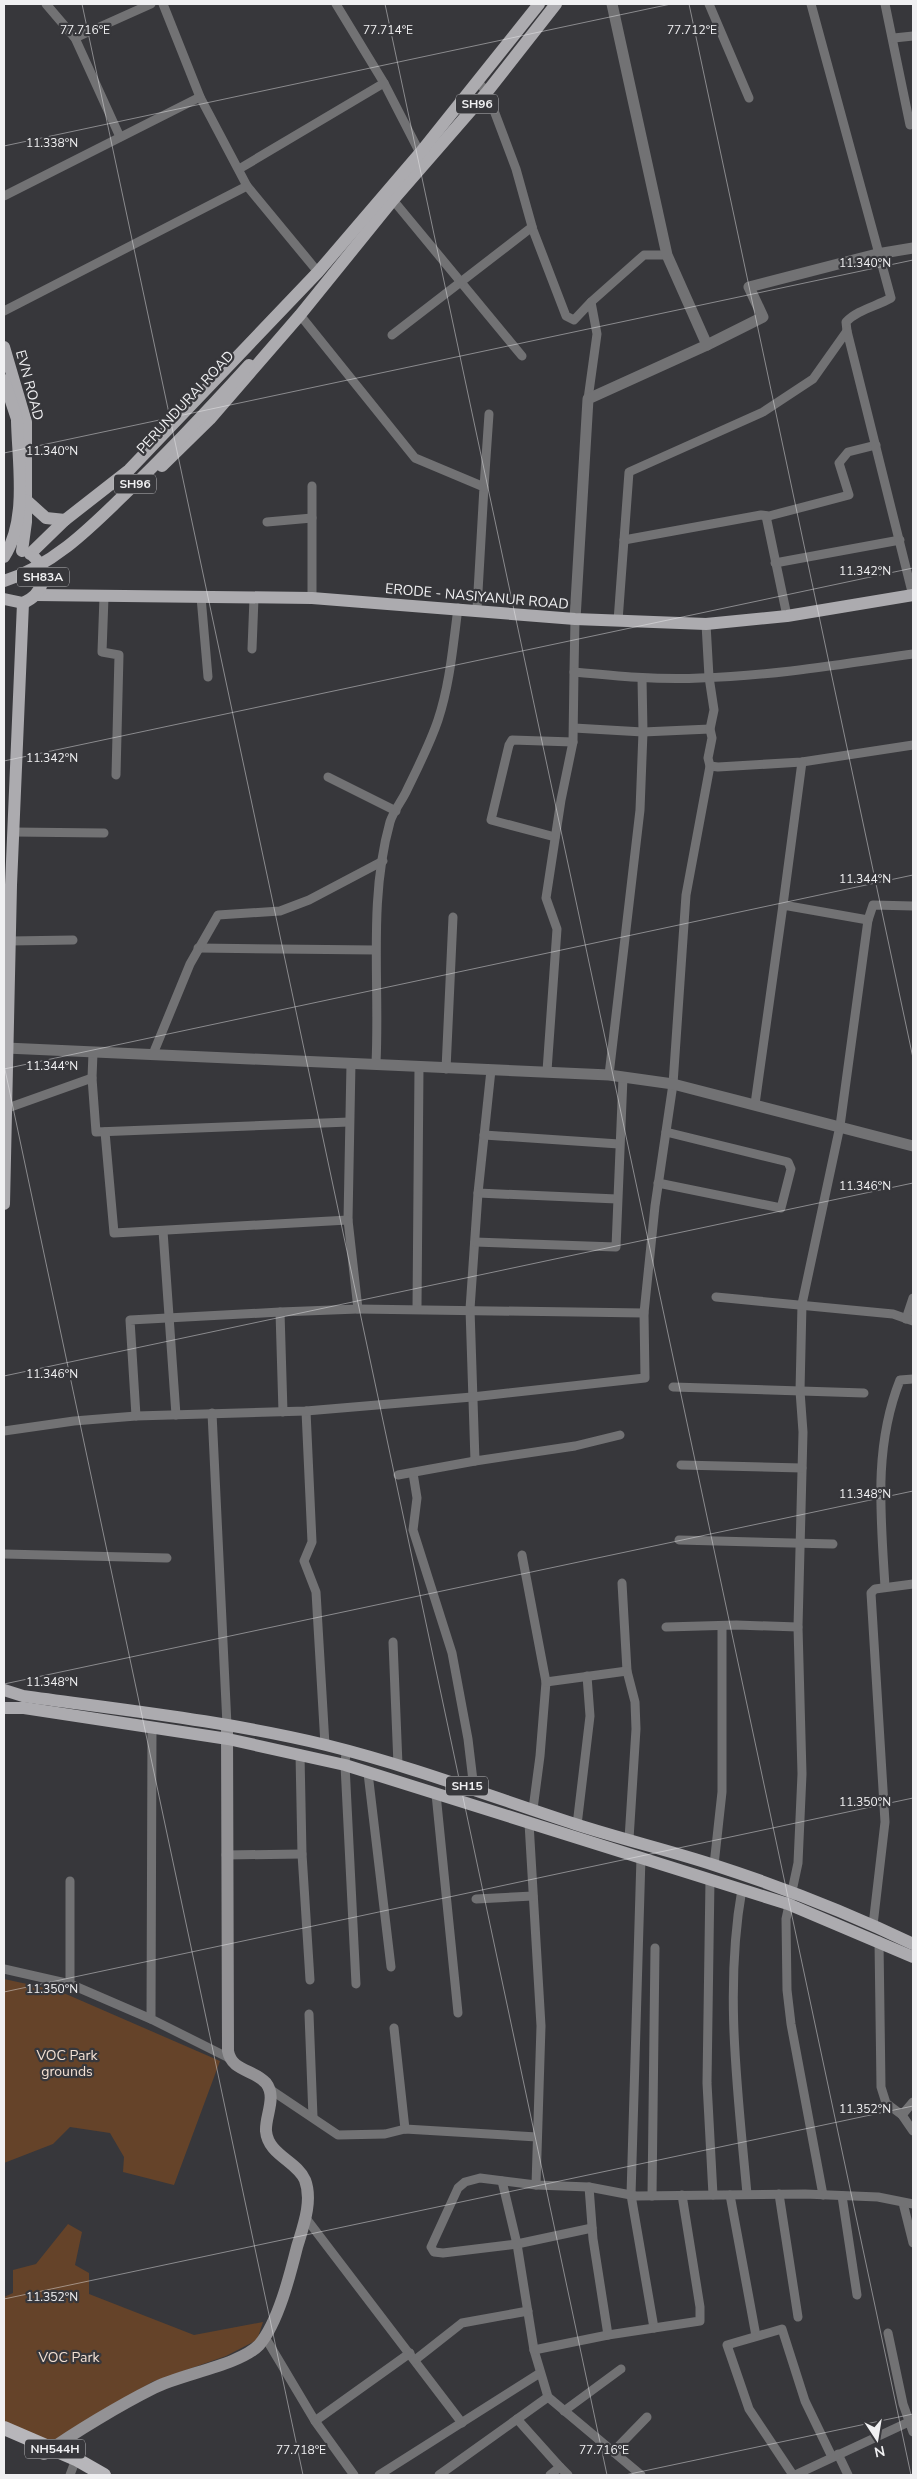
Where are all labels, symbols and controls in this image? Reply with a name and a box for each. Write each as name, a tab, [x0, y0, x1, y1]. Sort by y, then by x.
text: 77.716°E	[60, 22, 110, 38]
text: 77.714°E	[363, 22, 413, 38]
text: 77.712°E	[667, 22, 717, 38]
road number: SH96	[456, 95, 498, 114]
text: 11.338°N	[26, 135, 78, 151]
text: 11.340°N	[839, 255, 891, 271]
street label: PERUNDURAI ROAD	[133, 347, 238, 458]
street label: EVN ROAD	[11, 348, 48, 422]
text: 11.340°N	[26, 443, 78, 459]
road number: SH96	[114, 474, 156, 494]
text: 11.342°N	[839, 563, 891, 579]
road number: SH83A	[17, 568, 69, 586]
street label: ERODE - NASIYANUR ROAD	[384, 579, 570, 614]
text: 11.342°N	[26, 750, 78, 766]
text: 11.344°N	[839, 871, 891, 887]
text: 11.344°N	[26, 1058, 78, 1074]
text: 11.346°N	[839, 1178, 891, 1194]
text: 11.346°N	[26, 1366, 78, 1382]
text: 11.348°N	[839, 1486, 891, 1502]
text: 11.348°N	[26, 1674, 78, 1690]
road number: SH15	[446, 1776, 488, 1795]
text: 11.350°N	[839, 1794, 891, 1810]
text: 11.350°N	[26, 1981, 78, 1997]
park label: VOC Park grounds	[35, 2046, 99, 2081]
text: 11.352°N	[839, 2101, 891, 2117]
text: 11.352°N	[26, 2289, 78, 2305]
park label: VOC Park	[37, 2348, 101, 2367]
north arrow	[852, 2414, 902, 2464]
road number: NH544H	[25, 2440, 85, 2458]
text: N	[872, 2441, 887, 2462]
text: 77.718°E	[276, 2442, 326, 2458]
text: 77.716°E	[579, 2442, 629, 2458]

